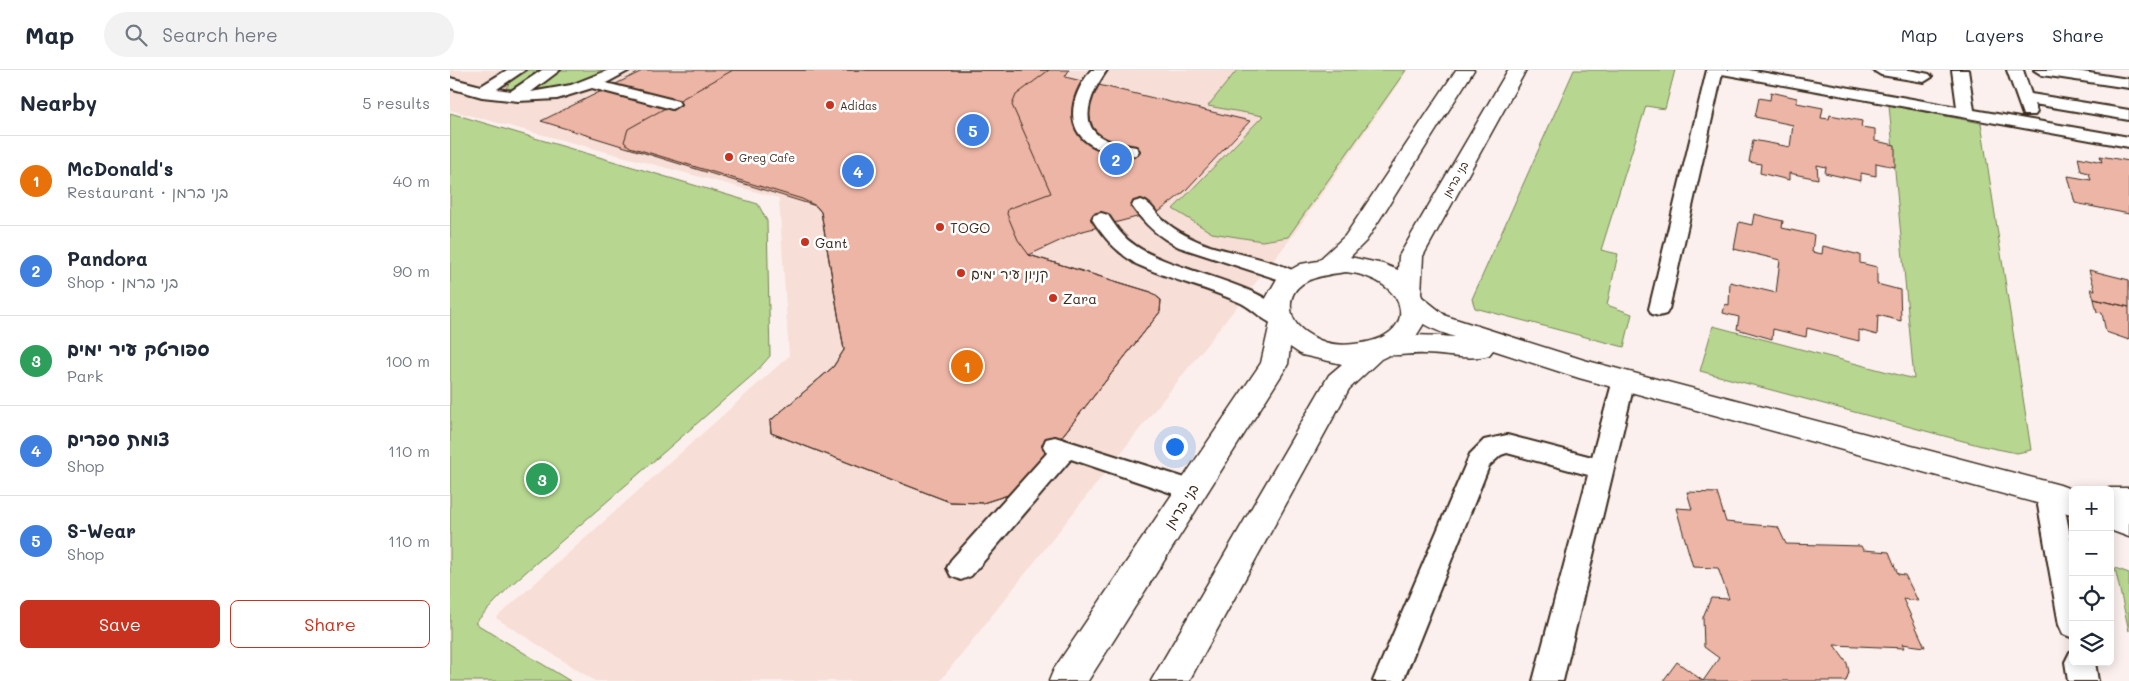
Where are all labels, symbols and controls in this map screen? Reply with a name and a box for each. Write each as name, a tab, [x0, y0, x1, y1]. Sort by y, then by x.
search box	[104, 12, 454, 57]
text: Map	[25, 19, 74, 50]
icon: search	[122, 21, 150, 49]
text: Search here	[162, 22, 278, 47]
text: Map	[1901, 23, 1937, 47]
text: Layers	[1965, 23, 2024, 47]
text: Share	[2052, 23, 2104, 47]
text: Nearby	[20, 89, 97, 116]
text: 5 results	[362, 92, 430, 113]
place label: Adidas	[840, 98, 877, 113]
marker: Adidas	[824, 99, 836, 111]
pin: 5	[957, 111, 989, 149]
pin: 2	[1100, 140, 1132, 178]
place label: Greg Cafe	[739, 150, 795, 165]
marker: Greg Cafe	[723, 151, 735, 163]
pin: 4	[842, 152, 874, 190]
text: McDonald's	[67, 156, 173, 181]
street label: בני ברמן	[1439, 158, 1471, 200]
text: 1	[32, 170, 40, 191]
text: 40 m	[393, 170, 430, 191]
text: Restaurant · בני ברמן	[67, 181, 229, 202]
place label: TOGO	[950, 218, 990, 237]
marker: TOGO	[934, 221, 946, 233]
place label: Gant	[815, 233, 848, 252]
marker: Gant	[799, 236, 811, 248]
text: Pandora	[67, 246, 148, 271]
text: 2	[32, 260, 40, 281]
text: 90 m	[393, 260, 430, 281]
place label: קניון עיר ימים	[971, 264, 1049, 283]
marker: קניון עיר ימים	[955, 267, 967, 279]
text: Shop · בני ברמן	[67, 271, 178, 292]
place label: Zara	[1063, 289, 1097, 308]
marker: Zara	[1047, 292, 1059, 304]
text: ספורטק עיר ימים	[67, 336, 210, 361]
pin: 1	[951, 347, 983, 385]
text: 3	[31, 350, 41, 371]
text: 100 m	[385, 350, 430, 371]
text: Park	[67, 365, 103, 386]
text: צומת ספרים	[67, 426, 170, 451]
your location	[1162, 434, 1188, 460]
text: 4	[31, 440, 41, 461]
text: 110 m	[388, 440, 430, 461]
text: Shop	[67, 455, 104, 476]
pin: 3	[526, 460, 558, 498]
street label: בני ברמן	[1160, 480, 1202, 532]
map controls	[2069, 486, 2114, 666]
button: +	[2069, 486, 2114, 531]
text: S-Wear	[67, 518, 136, 543]
text: 5	[31, 530, 41, 551]
text: 110 m	[388, 530, 430, 551]
button: −	[2069, 531, 2114, 576]
text: Shop	[67, 543, 104, 564]
button: locate	[2069, 576, 2114, 621]
button: Save	[20, 600, 220, 648]
button: Share	[230, 600, 430, 648]
button: layers	[2069, 621, 2114, 666]

